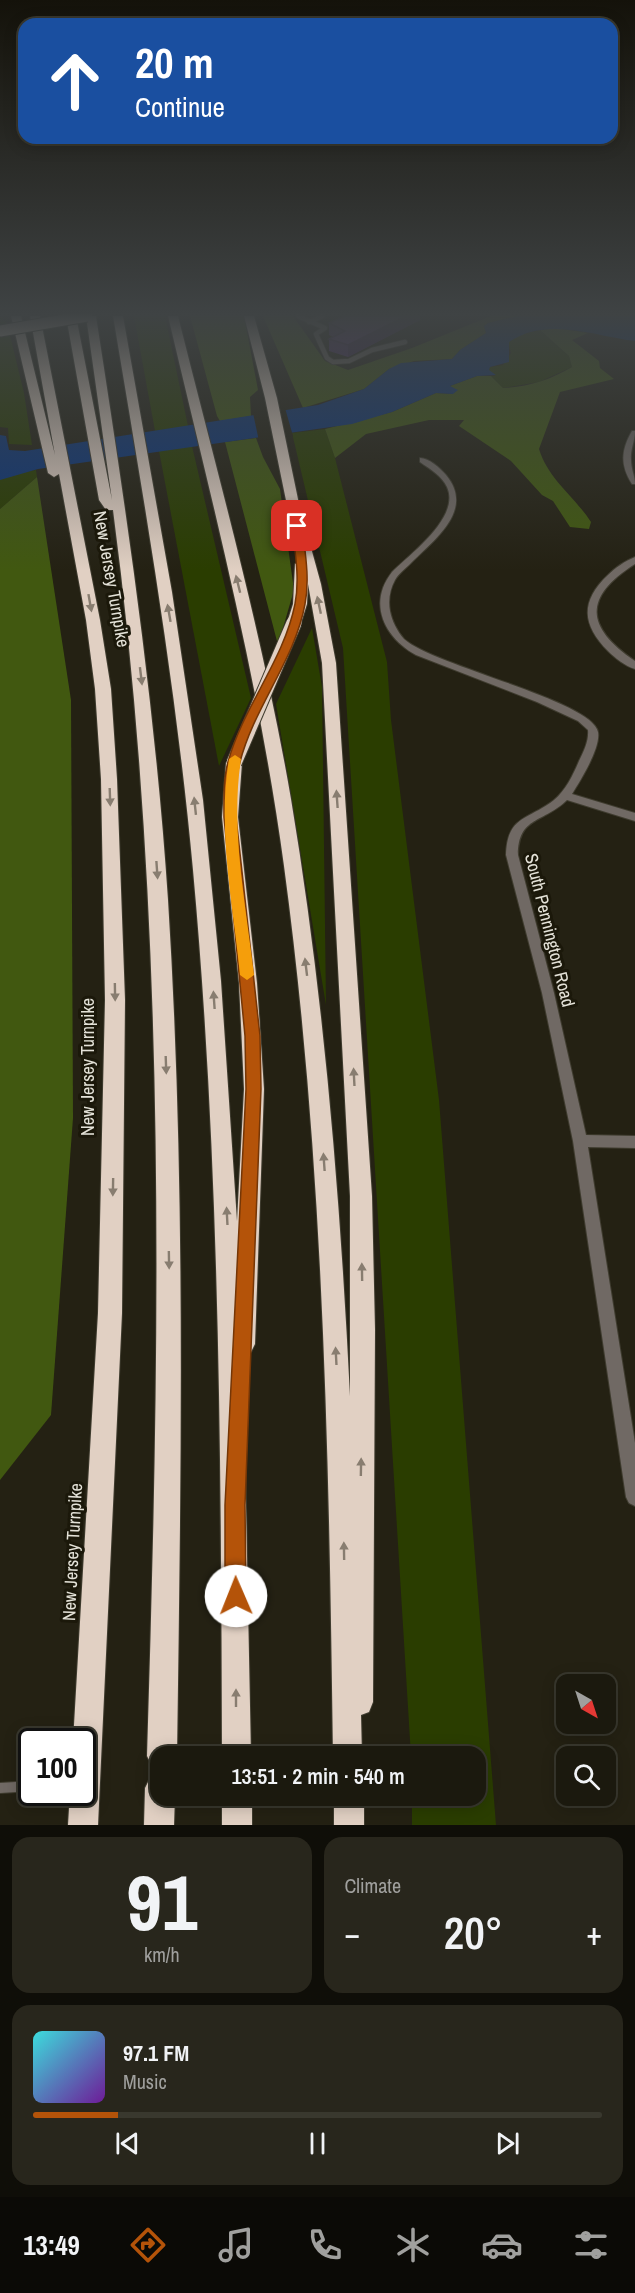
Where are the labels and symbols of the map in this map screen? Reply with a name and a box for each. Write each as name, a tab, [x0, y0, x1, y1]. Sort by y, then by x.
pin	[271, 500, 322, 551]
street label: New Jersey Turnpike	[88, 509, 136, 649]
one-way arrow	[233, 575, 243, 594]
one-way arrow	[86, 594, 95, 613]
one-way arrow	[314, 596, 323, 615]
one-way arrow	[164, 603, 173, 622]
one-way arrow	[136, 667, 145, 686]
one-way arrow	[105, 787, 114, 806]
one-way arrow	[332, 790, 342, 809]
one-way arrow	[191, 796, 200, 815]
street label: South Pennington Road	[519, 851, 581, 1009]
one-way arrow	[152, 861, 162, 880]
one-way arrow	[301, 958, 311, 977]
one-way arrow	[110, 982, 119, 1001]
one-way arrow	[209, 991, 218, 1010]
street label: New Jersey Turnpike	[75, 998, 100, 1136]
one-way arrow	[161, 1056, 170, 1075]
one-way arrow	[349, 1068, 359, 1087]
one-way arrow	[319, 1152, 328, 1171]
one-way arrow	[108, 1177, 118, 1196]
one-way arrow	[222, 1206, 232, 1225]
one-way arrow	[164, 1251, 174, 1270]
one-way arrow	[357, 1263, 367, 1282]
one-way arrow	[331, 1347, 340, 1366]
one-way arrow	[356, 1458, 366, 1477]
street label: New Jersey Turnpike	[56, 1482, 88, 1622]
one-way arrow	[339, 1542, 349, 1561]
position arrow	[204, 1564, 268, 1628]
north arrow	[556, 1674, 616, 1734]
one-way arrow	[231, 1689, 241, 1708]
speed limit sign: 100	[18, 1728, 96, 1806]

